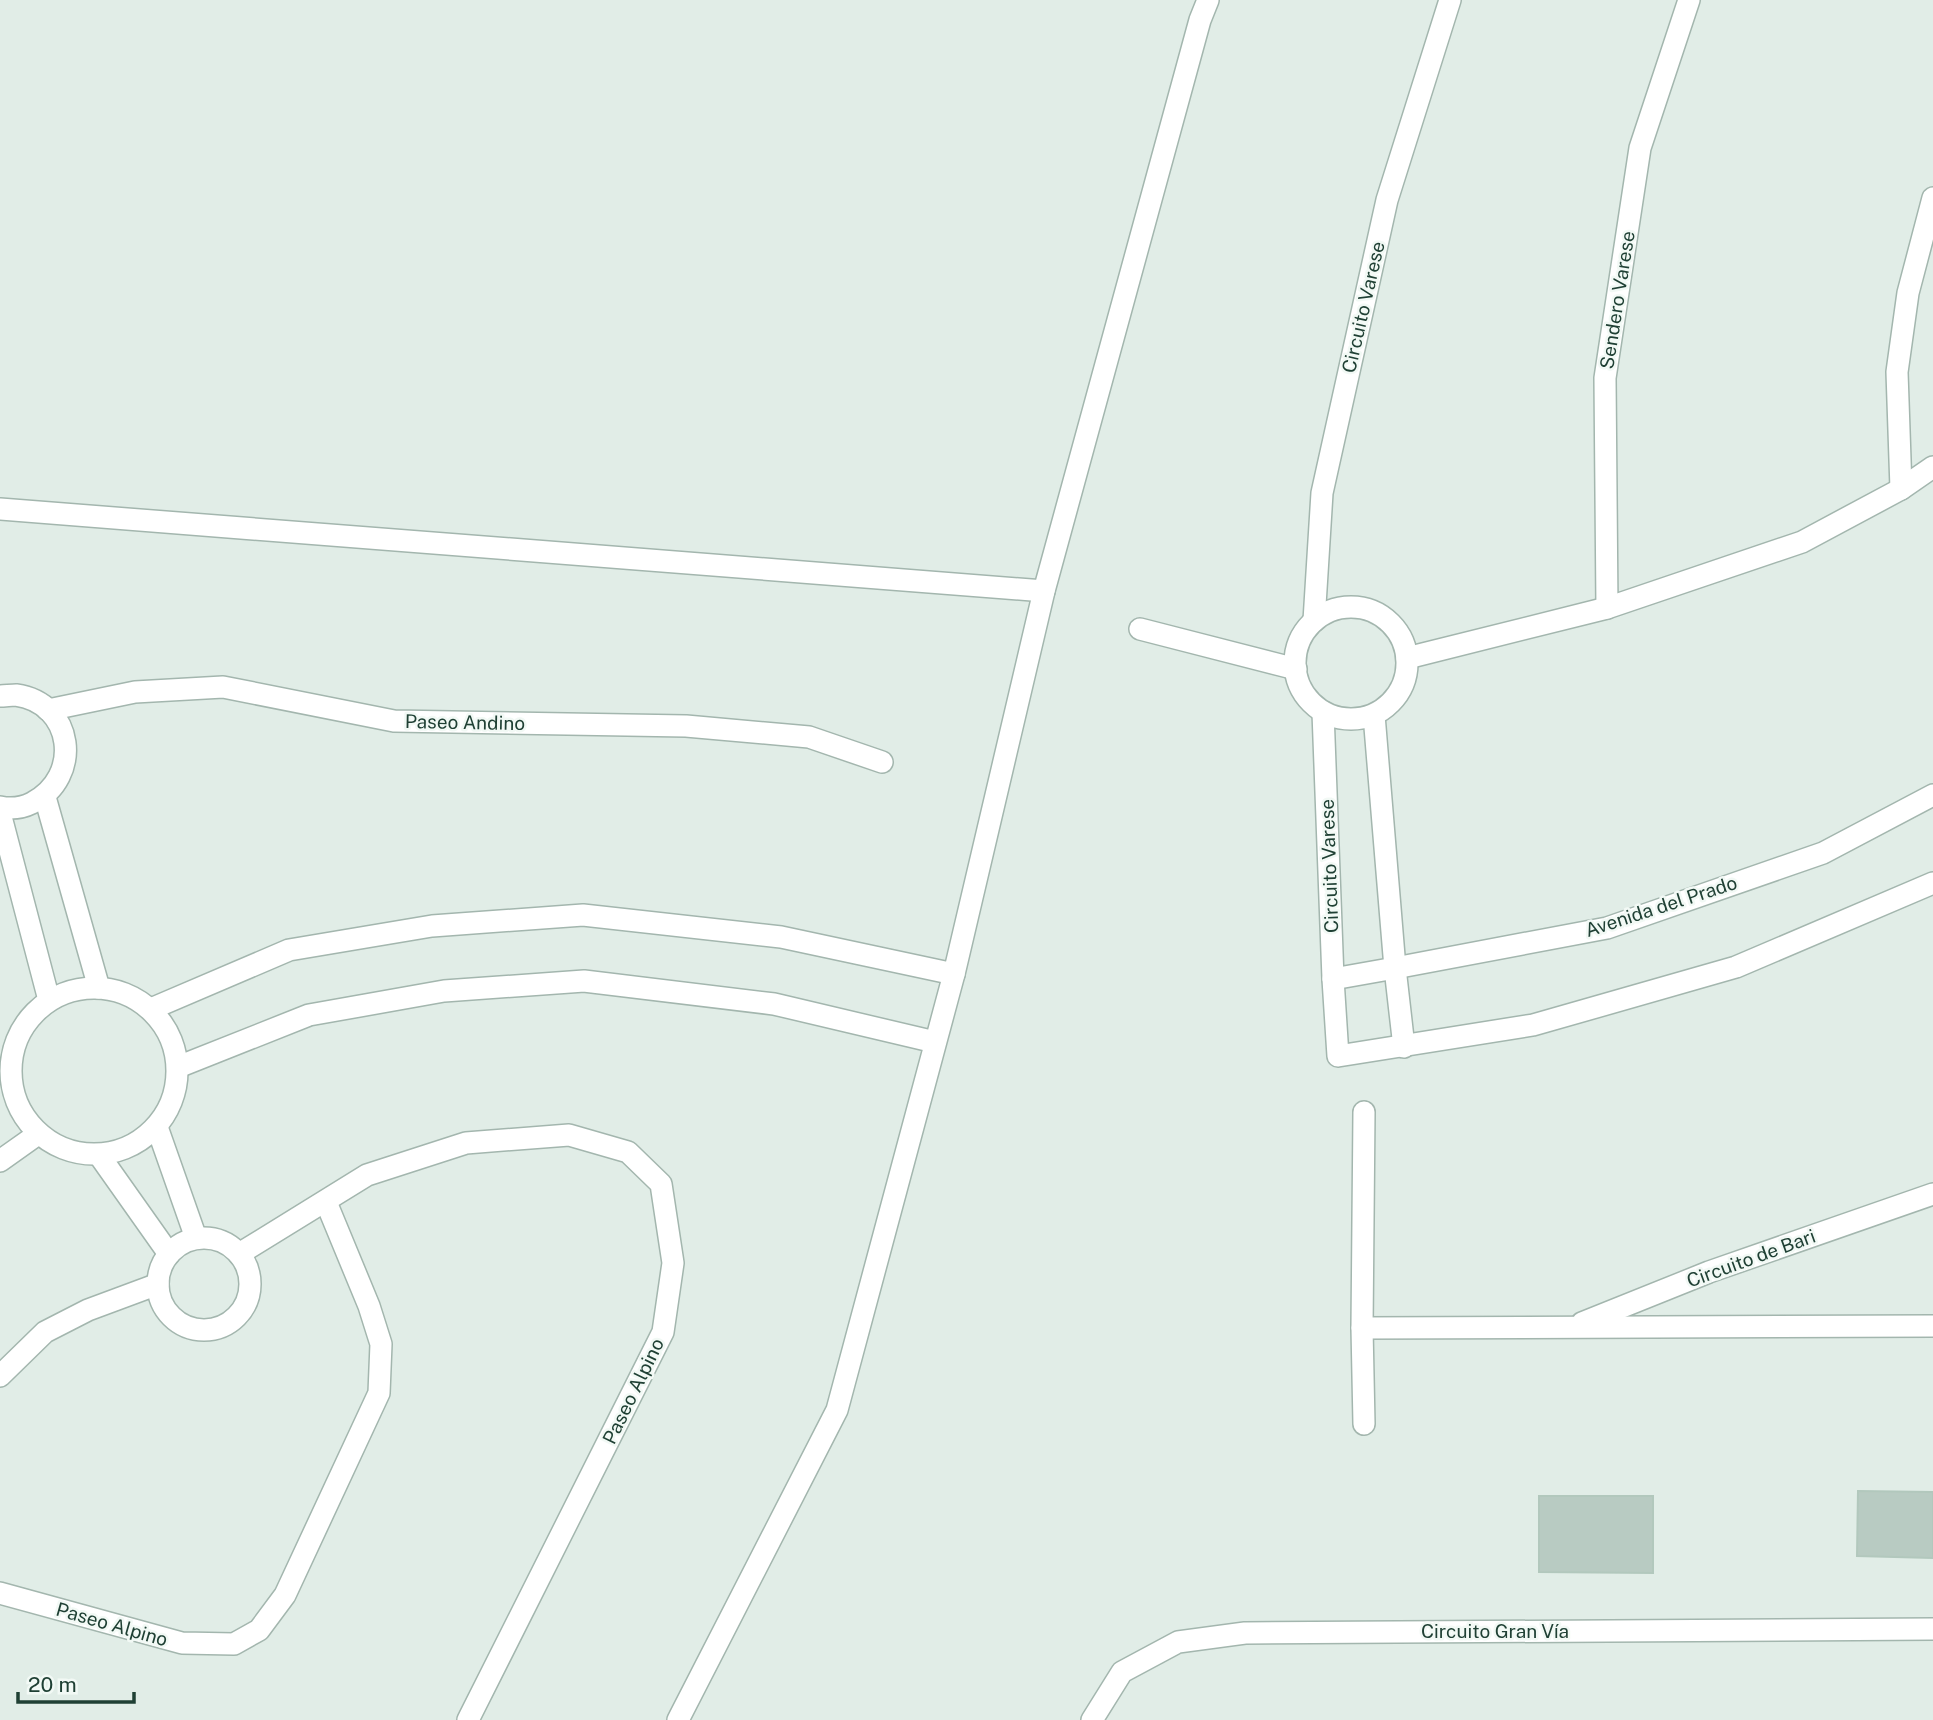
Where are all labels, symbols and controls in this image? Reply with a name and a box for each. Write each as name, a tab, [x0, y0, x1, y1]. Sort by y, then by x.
street label: Sendero Varese	[1595, 229, 1639, 371]
street label: Circuito Varese	[1337, 239, 1389, 375]
street label: Paseo Andino	[405, 710, 525, 734]
street label: Circuito Varese	[1316, 799, 1342, 933]
street label: Avenida del Prado	[1582, 871, 1740, 941]
street label: Circuito de Bari	[1684, 1225, 1818, 1291]
street label: Paseo Alpino	[598, 1335, 668, 1447]
street label: Paseo Alpino	[54, 1598, 170, 1650]
street label: Circuito Gran Vía	[1421, 1620, 1569, 1642]
scale bar	[18, 1660, 133, 1704]
text: 20 m	[28, 1672, 77, 1697]

